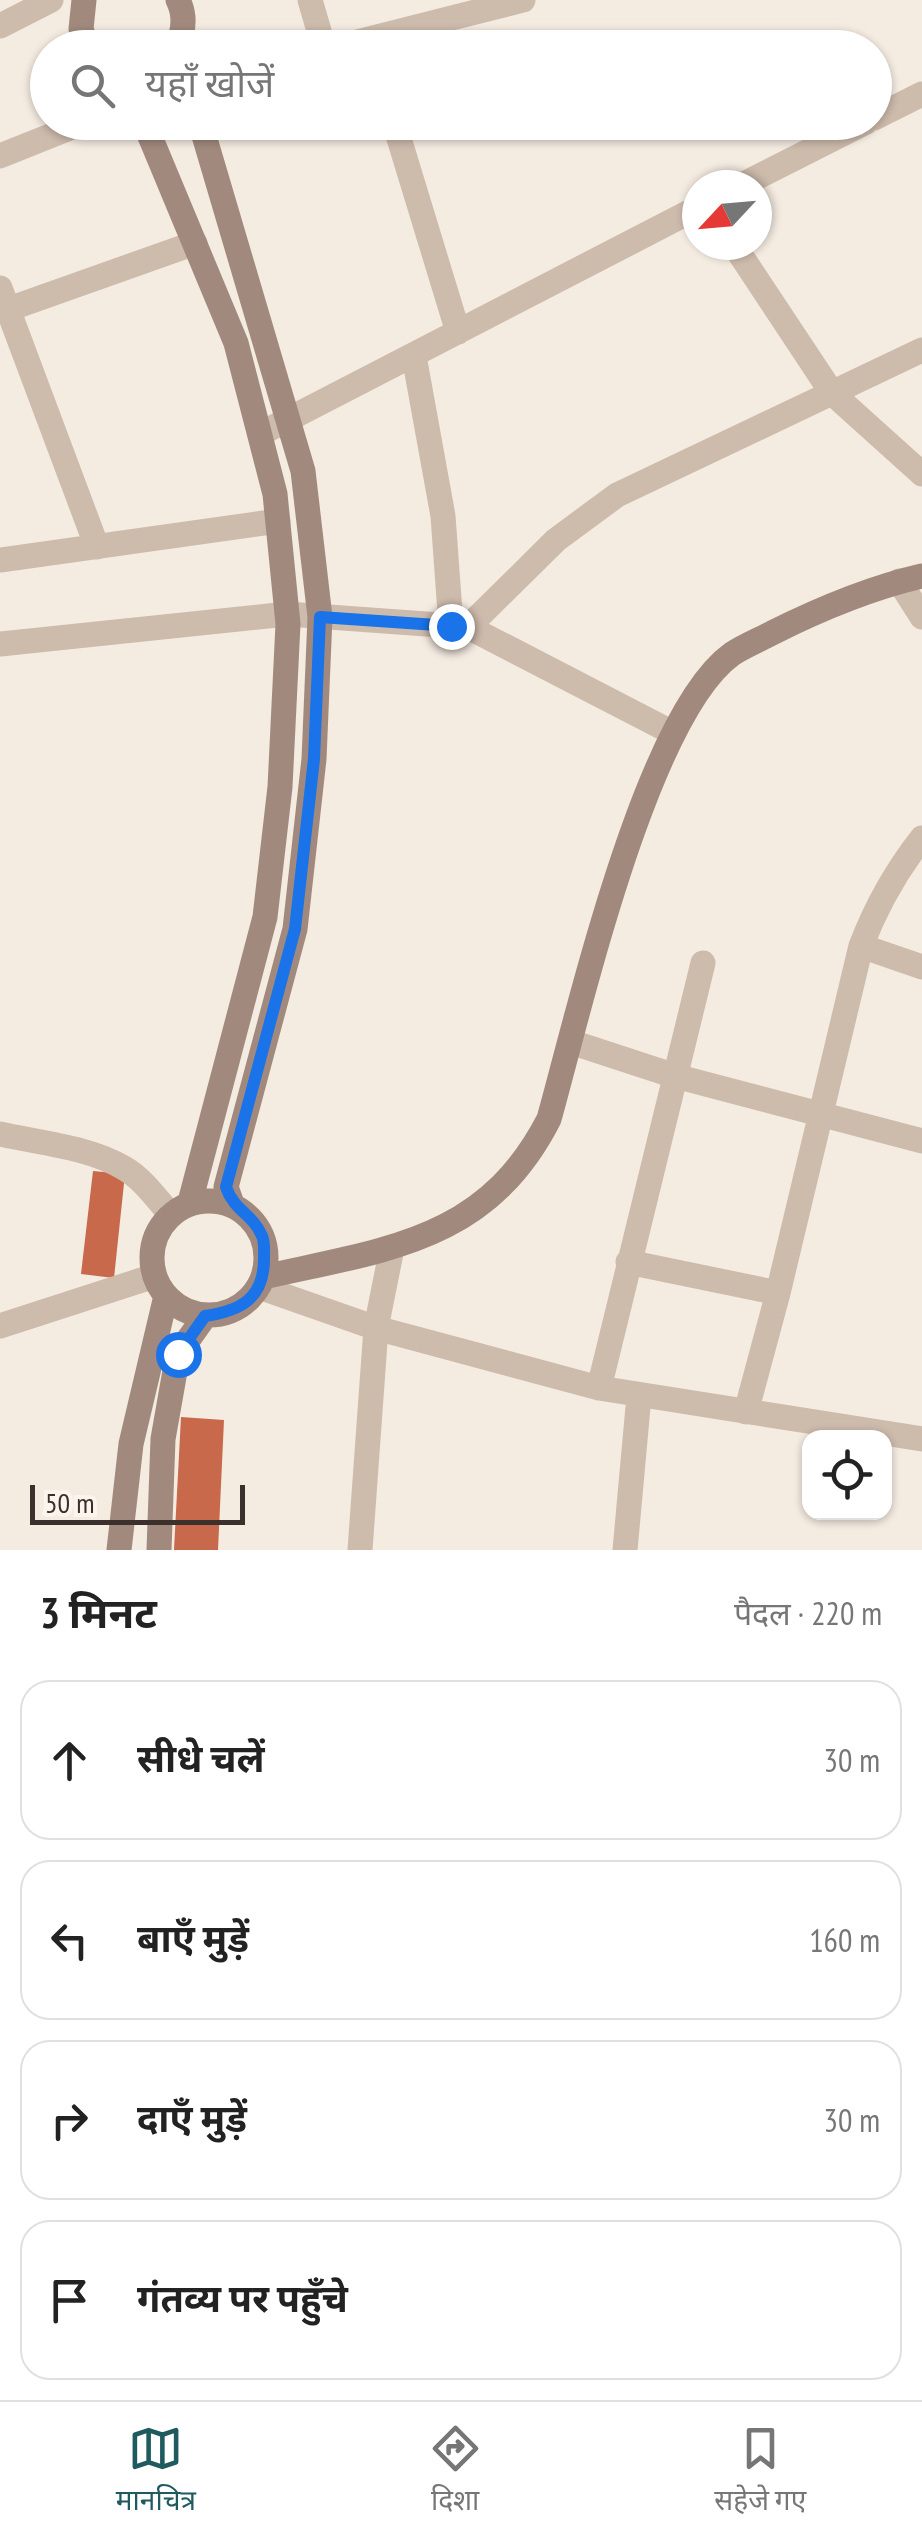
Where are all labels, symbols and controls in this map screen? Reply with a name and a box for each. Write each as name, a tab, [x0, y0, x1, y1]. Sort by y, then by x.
search box	[30, 30, 892, 140]
icon: search	[65, 58, 120, 113]
text: यहाँ खोजें	[145, 58, 274, 107]
north arrow	[682, 170, 772, 260]
route end	[429, 604, 475, 650]
route start	[156, 1332, 202, 1378]
map controls	[802, 1430, 892, 1520]
button: locate	[802, 1430, 892, 1520]
scale bar	[30, 1480, 245, 1524]
text: 50 m	[45, 1484, 94, 1521]
text: 3 मिनट	[40, 1585, 157, 1640]
text: पैदल · 220 m	[734, 1592, 882, 1634]
icon: ahead	[42, 1733, 97, 1788]
text: सीधे चलें	[137, 1733, 265, 1782]
text: 30 m	[824, 1739, 880, 1781]
icon: left	[42, 1913, 97, 1968]
text: बाएँ मुड़ें	[137, 1913, 249, 1962]
text: 160 m	[809, 1919, 880, 1961]
icon: right	[42, 2093, 97, 2148]
text: दाएँ मुड़ें	[137, 2093, 247, 2142]
text: 30 m	[824, 2099, 880, 2141]
icon: arrive	[42, 2273, 97, 2328]
text: गंतव्य पर पहुँचे	[137, 2273, 348, 2322]
tab: मानचित्र	[116, 2421, 196, 2521]
tab: दिशा	[428, 2421, 483, 2521]
tab: सहेजे गए	[714, 2421, 806, 2521]

